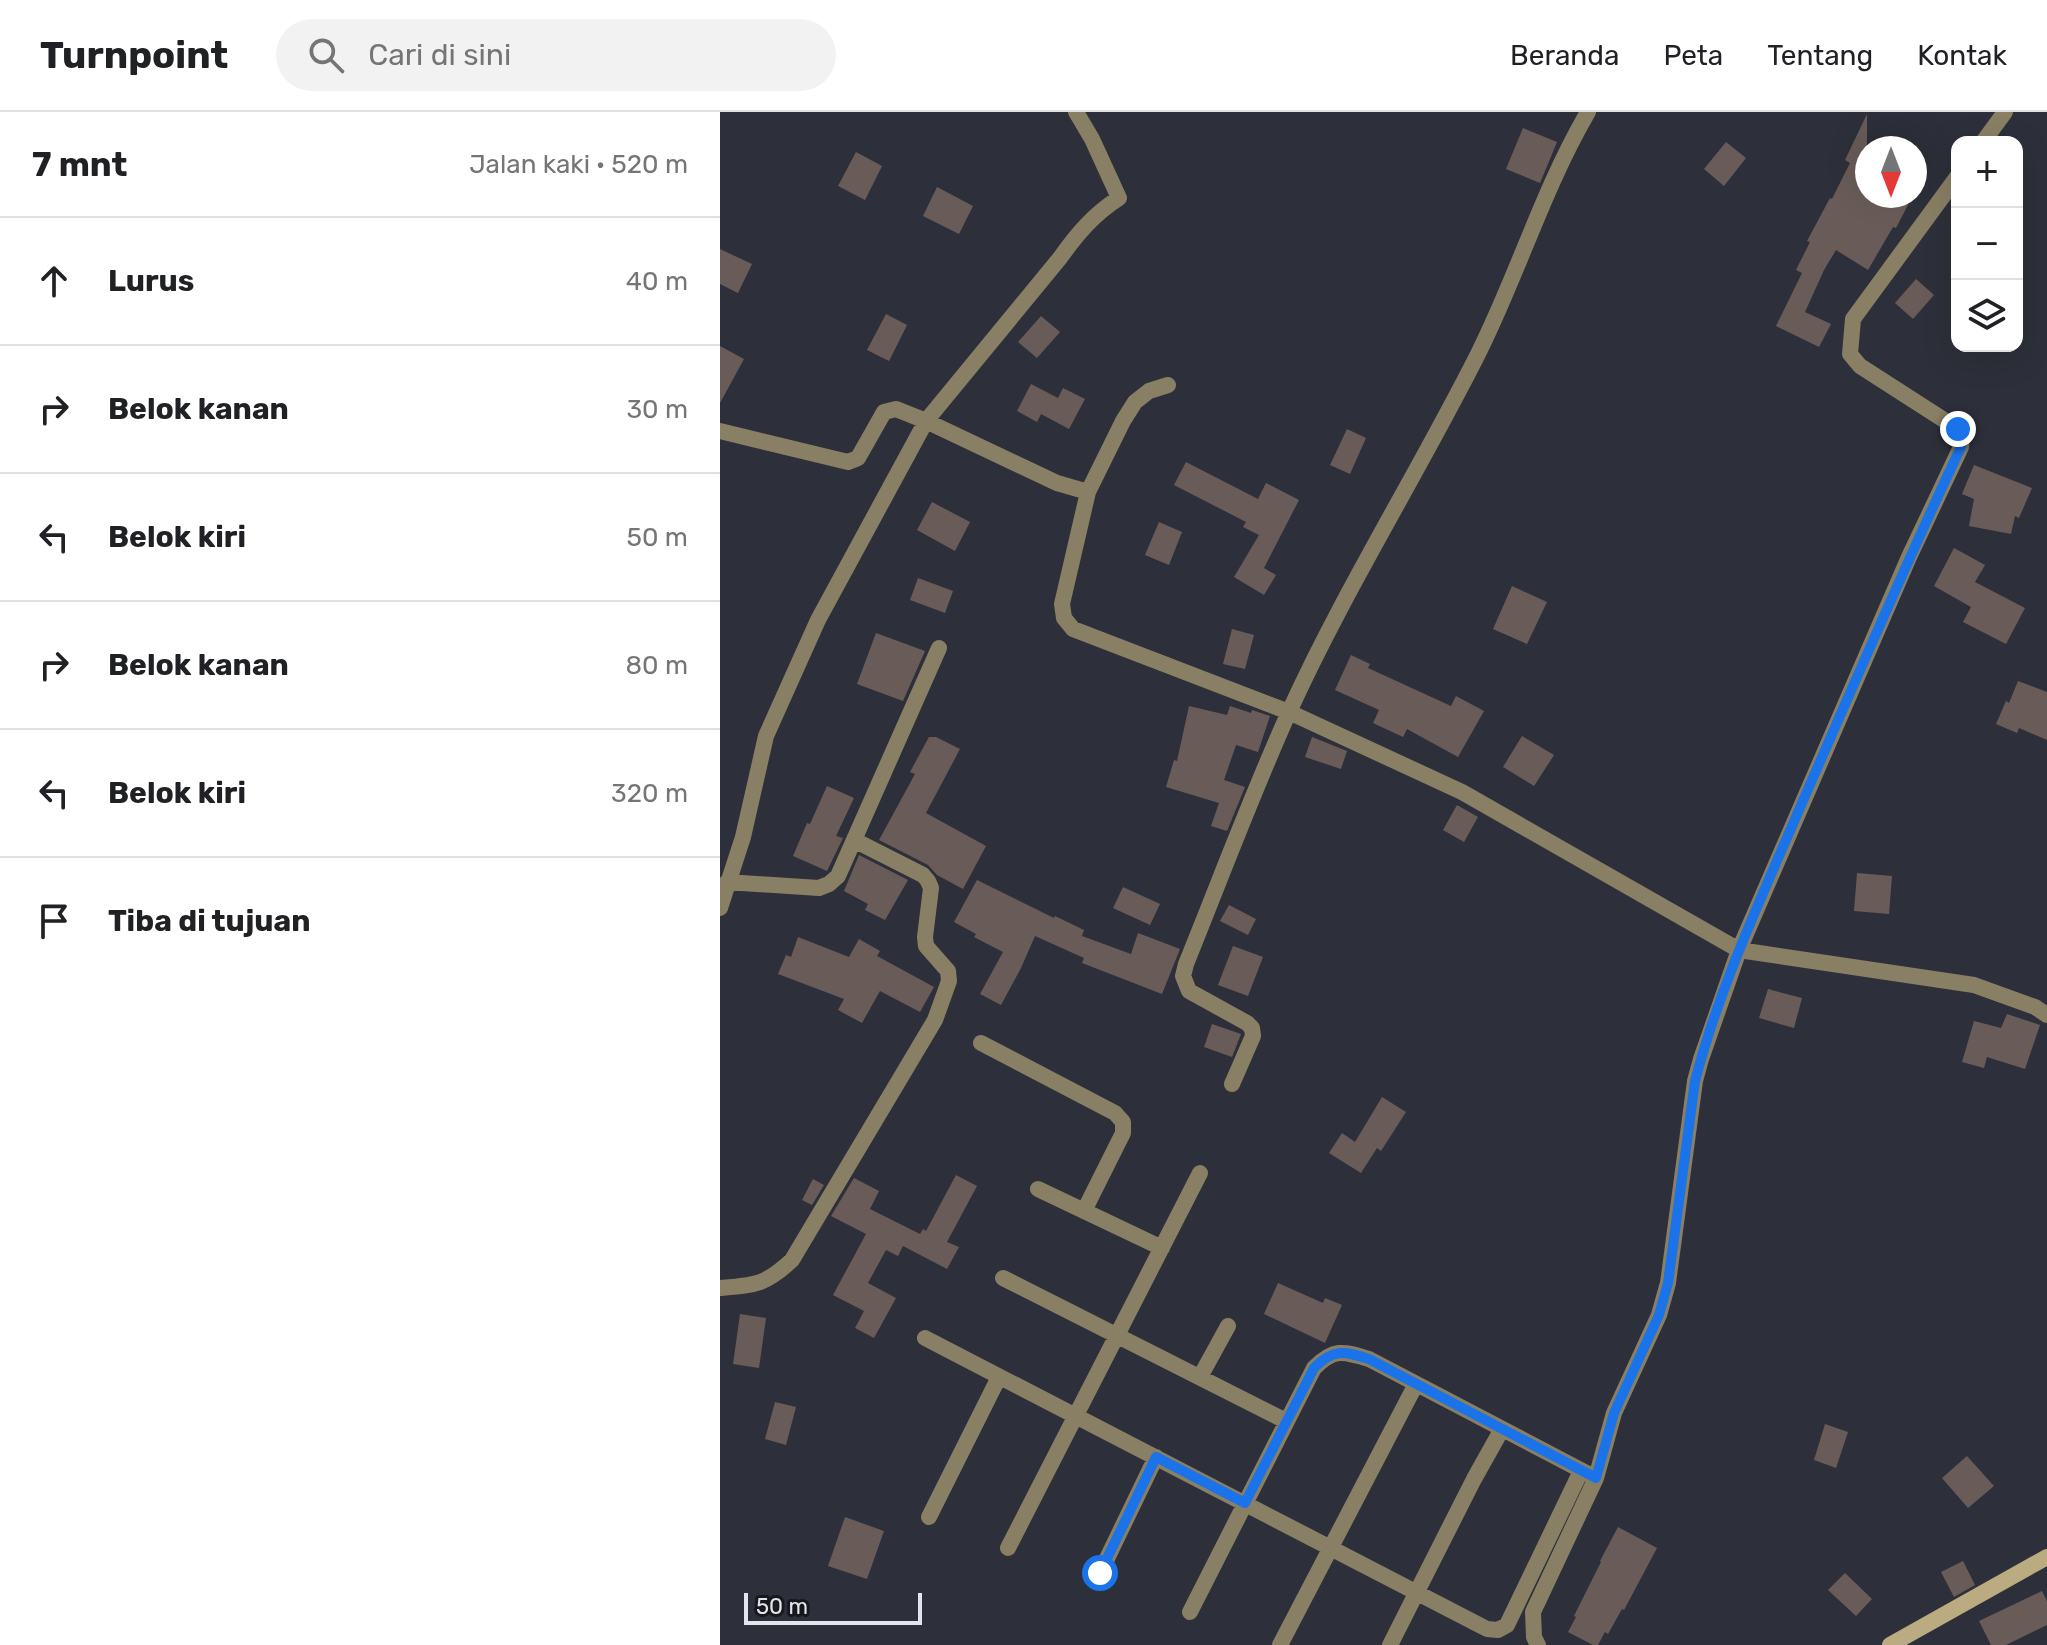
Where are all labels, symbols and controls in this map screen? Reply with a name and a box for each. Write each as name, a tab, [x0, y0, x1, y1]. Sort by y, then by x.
search box	[276, 19, 836, 91]
text: Turnpoint	[40, 32, 228, 78]
icon: search	[304, 33, 348, 77]
text: Cari di sini	[368, 37, 511, 73]
text: Beranda	[1510, 39, 1619, 72]
text: Peta	[1663, 39, 1723, 72]
text: Tentang	[1767, 39, 1873, 72]
text: Kontak	[1917, 39, 2007, 72]
north arrow	[1855, 136, 1927, 208]
map controls	[1951, 136, 2023, 352]
button: +	[1951, 136, 2023, 208]
text: 7 mnt	[32, 144, 127, 185]
text: Jalan kaki · 520 m	[469, 149, 688, 180]
button: −	[1951, 208, 2023, 280]
icon: ahead	[32, 259, 76, 303]
text: Lurus	[108, 263, 194, 299]
text: 40 m	[626, 266, 688, 297]
button: layers	[1951, 280, 2023, 352]
icon: right	[32, 387, 76, 431]
text: Belok kanan	[108, 391, 289, 427]
text: 30 m	[626, 394, 688, 425]
route end	[1940, 411, 1976, 447]
icon: left	[32, 515, 76, 559]
text: Belok kiri	[108, 519, 246, 555]
text: 50 m	[627, 522, 688, 553]
icon: right	[32, 643, 76, 687]
text: Belok kanan	[108, 647, 289, 683]
text: 80 m	[625, 650, 688, 681]
icon: left	[32, 771, 76, 815]
text: Belok kiri	[108, 775, 246, 811]
text: 320 m	[611, 778, 688, 809]
icon: arrive	[32, 899, 76, 943]
text: Tiba di tujuan	[108, 903, 310, 939]
route start	[1082, 1555, 1118, 1591]
scale bar	[744, 1589, 922, 1625]
text: 50 m	[756, 1593, 808, 1620]

